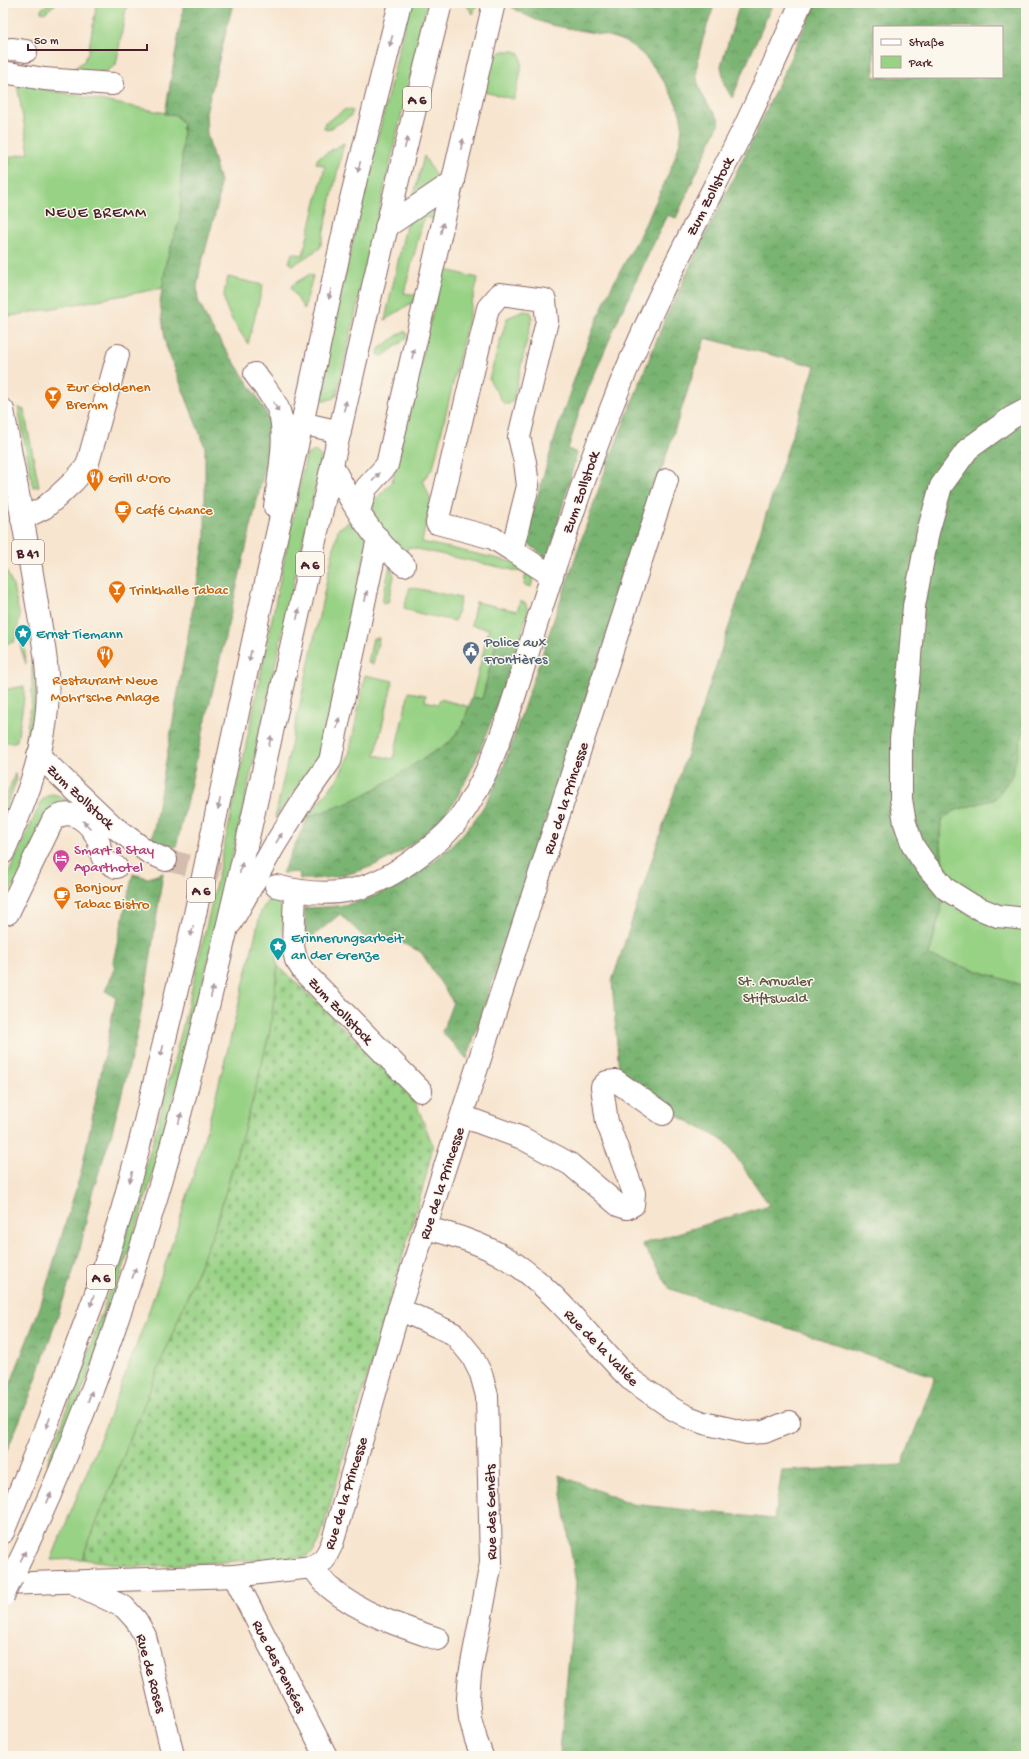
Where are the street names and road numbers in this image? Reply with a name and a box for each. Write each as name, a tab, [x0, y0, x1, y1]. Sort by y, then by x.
road number: A 6	[403, 87, 431, 111]
street label: Zum Zollstock	[683, 153, 739, 239]
street label: Zum Zollstock	[559, 448, 605, 536]
road number: B 41	[12, 540, 44, 564]
road number: A 6	[296, 552, 324, 576]
street label: Rue de la Princesse	[540, 740, 594, 857]
street label: Zum Zollstock	[42, 761, 118, 834]
road number: A 6	[187, 878, 215, 902]
street label: Zum Zollstock	[303, 974, 377, 1050]
street label: Rue de la Princesse	[416, 1125, 470, 1242]
road number: A 6	[87, 1265, 115, 1289]
street label: Rue de la Vallée	[559, 1306, 642, 1391]
street label: Rue de la Princesse	[321, 1435, 373, 1552]
street label: Rue des Genêts	[482, 1464, 502, 1560]
street label: Rue des Pensées	[247, 1618, 309, 1717]
street label: Rue de Roses	[131, 1632, 169, 1715]

